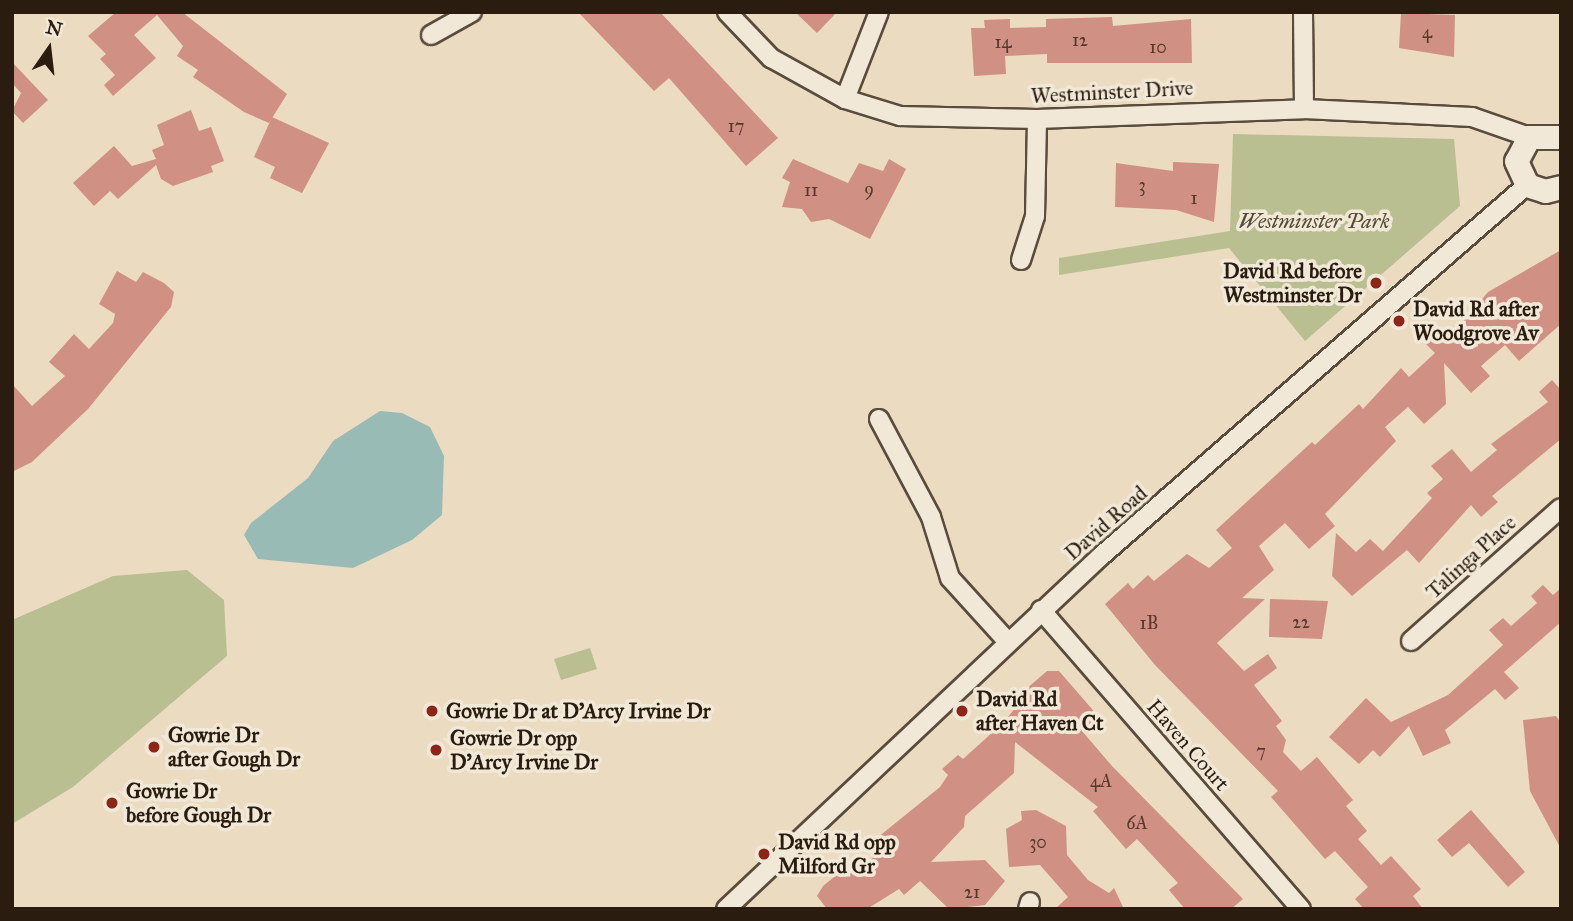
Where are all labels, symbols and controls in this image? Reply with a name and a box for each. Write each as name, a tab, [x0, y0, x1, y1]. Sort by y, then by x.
north arrow	[14, 14, 84, 84]
text: N	[44, 15, 65, 41]
house number: 4	[1422, 21, 1432, 43]
house number: 12	[1072, 29, 1088, 51]
house number: 14	[994, 31, 1012, 53]
house number: 10	[1149, 36, 1167, 58]
street label: Westminster Drive	[1030, 75, 1194, 109]
house number: 17	[728, 115, 744, 137]
house number: 3	[1138, 174, 1146, 196]
house number: 9	[864, 178, 874, 200]
house number: 11	[804, 179, 818, 201]
house number: 1	[1190, 187, 1198, 209]
park label: Westminster Park	[1238, 208, 1390, 234]
place label: David Rd before Westminster Dr	[1223, 258, 1362, 308]
marker: David Rd before Westminster Dr	[1368, 275, 1384, 291]
place label: David Rd after Woodgrove Av	[1413, 296, 1539, 346]
marker: David Rd after Woodgrove Av	[1391, 313, 1407, 329]
street label: David Road	[1060, 480, 1152, 566]
street label: Talinga Place	[1421, 510, 1521, 604]
house number: 22	[1292, 611, 1310, 633]
house number: 1B	[1139, 612, 1159, 634]
place label: David Rd after Haven Ct	[976, 686, 1103, 736]
street label: Haven Court	[1141, 694, 1235, 796]
place label: Gowrie Dr at D'Arcy Irvine Dr	[446, 698, 711, 724]
marker: Gowrie Dr at D'Arcy Irvine Dr	[424, 703, 440, 719]
marker: David Rd after Haven Ct	[954, 703, 970, 719]
place label: Gowrie Dr after Gough Dr	[168, 722, 300, 772]
place label: Gowrie Dr opp D'Arcy Irvine Dr	[450, 725, 598, 775]
marker: Gowrie Dr after Gough Dr	[146, 739, 162, 755]
house number: 7	[1256, 740, 1266, 762]
marker: Gowrie Dr opp D'Arcy Irvine Dr	[428, 742, 444, 758]
house number: 4A	[1090, 770, 1112, 792]
place label: Gowrie Dr before Gough Dr	[126, 778, 271, 828]
marker: Gowrie Dr before Gough Dr	[104, 795, 120, 811]
house number: 6A	[1126, 812, 1148, 834]
place label: David Rd opp Milford Gr	[778, 829, 896, 879]
house number: 30	[1029, 831, 1047, 853]
marker: David Rd opp Milford Gr	[756, 846, 772, 862]
house number: 21	[964, 881, 980, 903]

